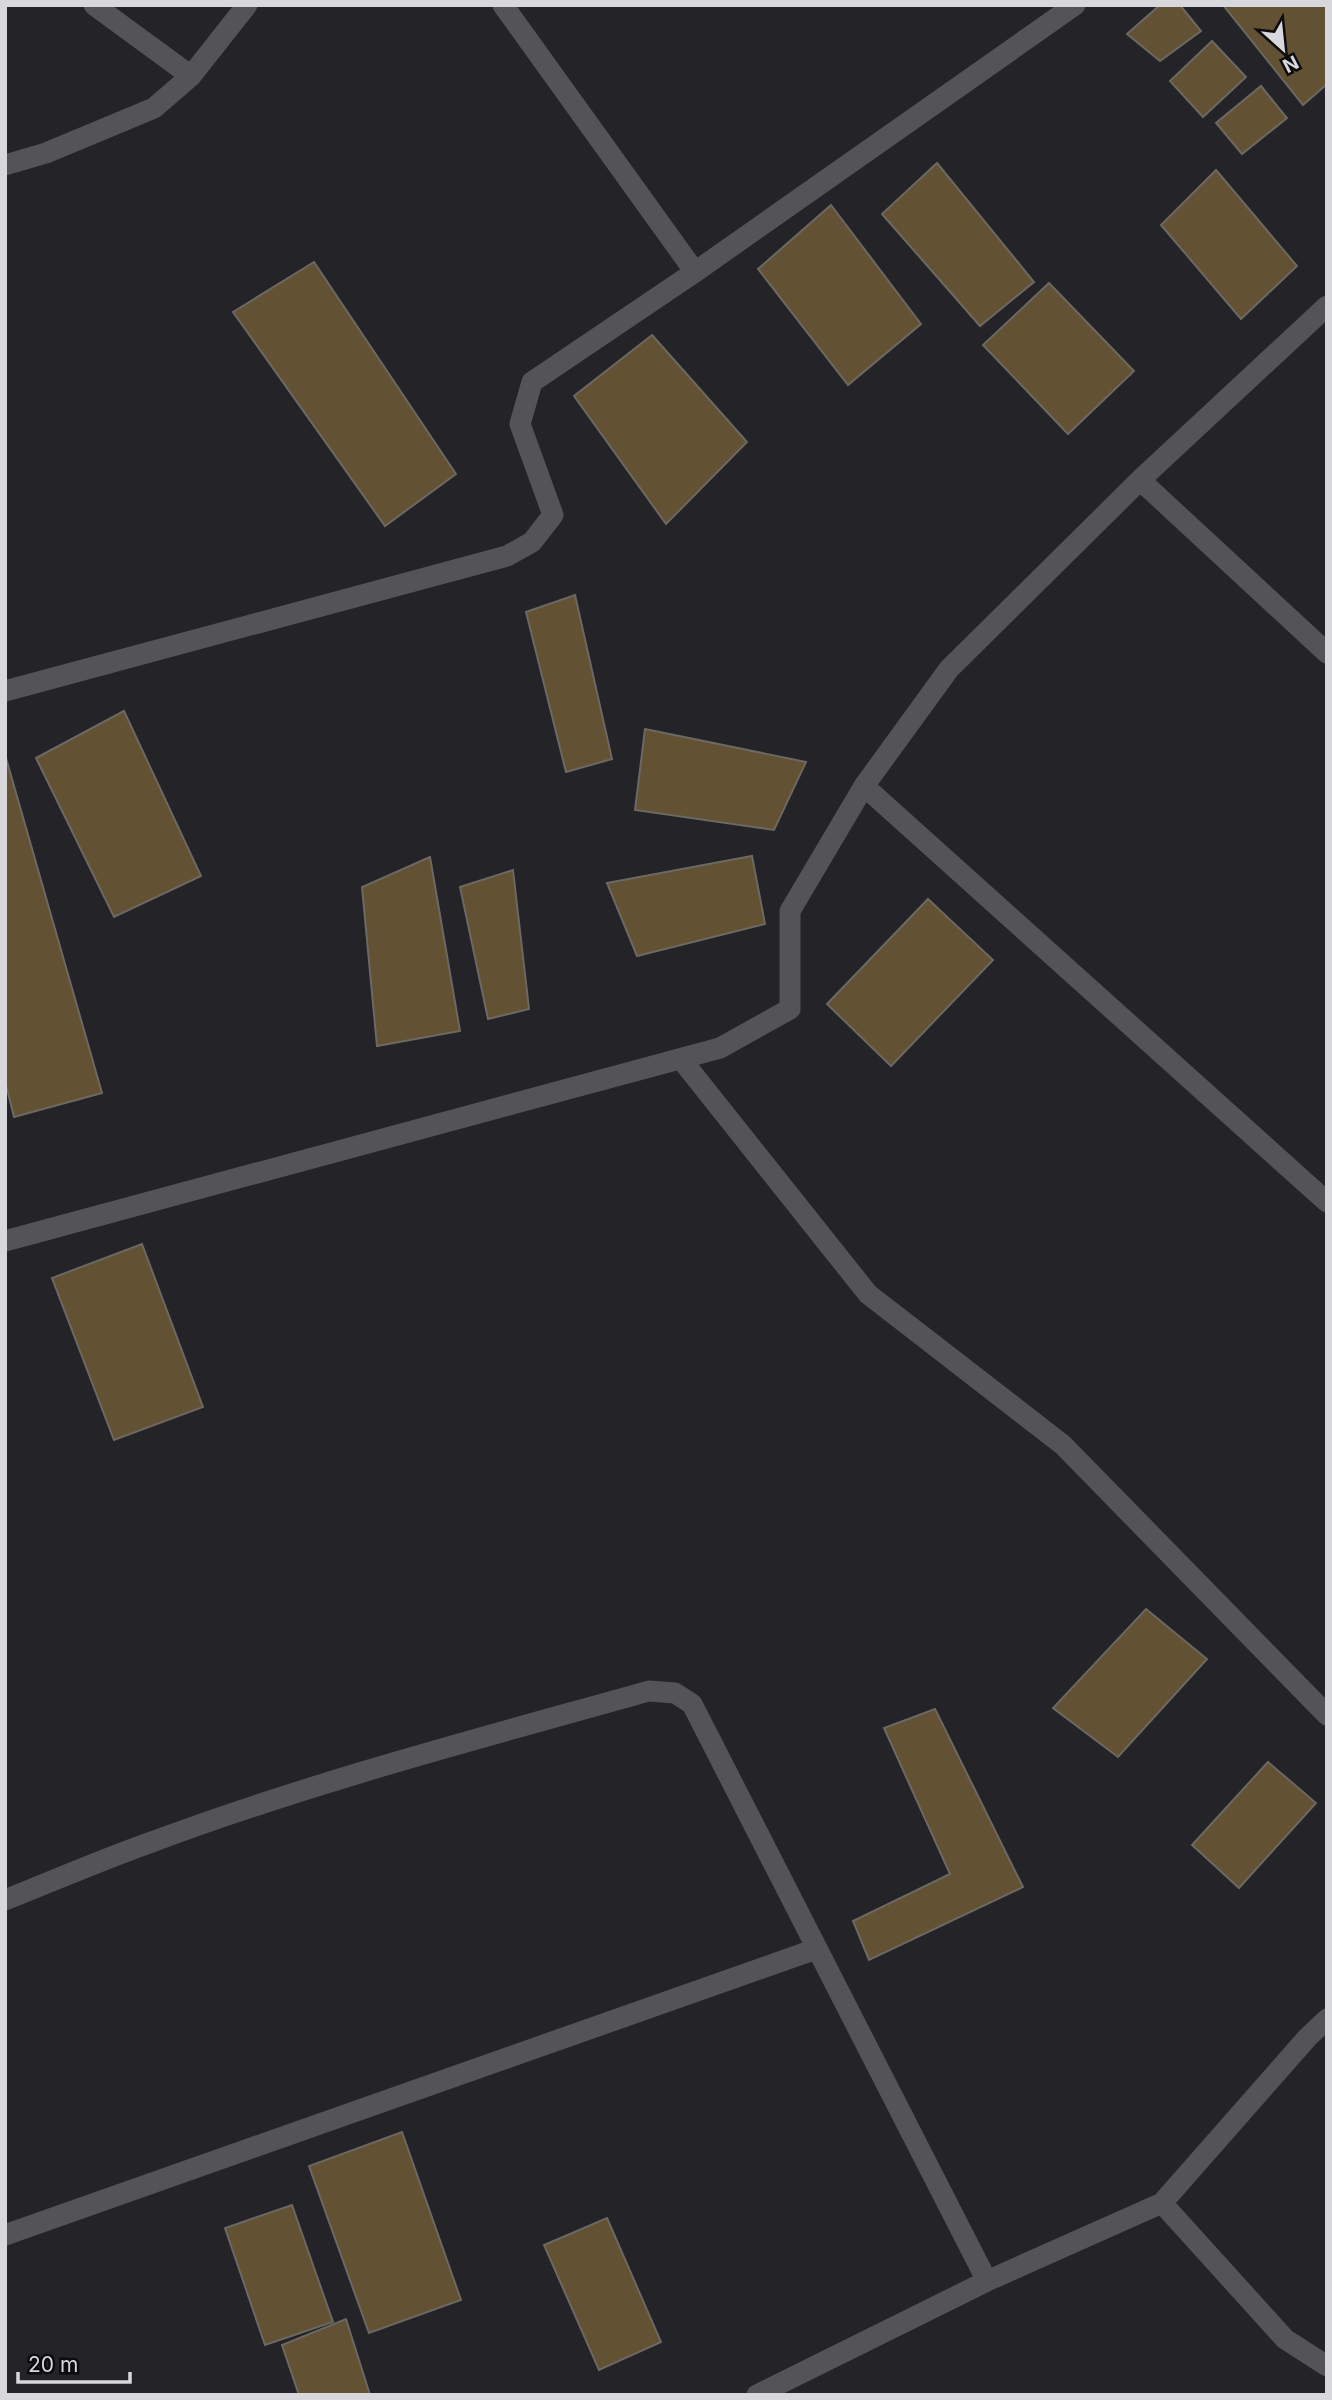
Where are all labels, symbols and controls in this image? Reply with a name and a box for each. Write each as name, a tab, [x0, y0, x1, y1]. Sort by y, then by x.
north arrow	[1248, 14, 1318, 84]
text: N	[1279, 50, 1302, 77]
scale bar	[18, 2340, 130, 2384]
text: 20 m	[28, 2352, 78, 2377]

